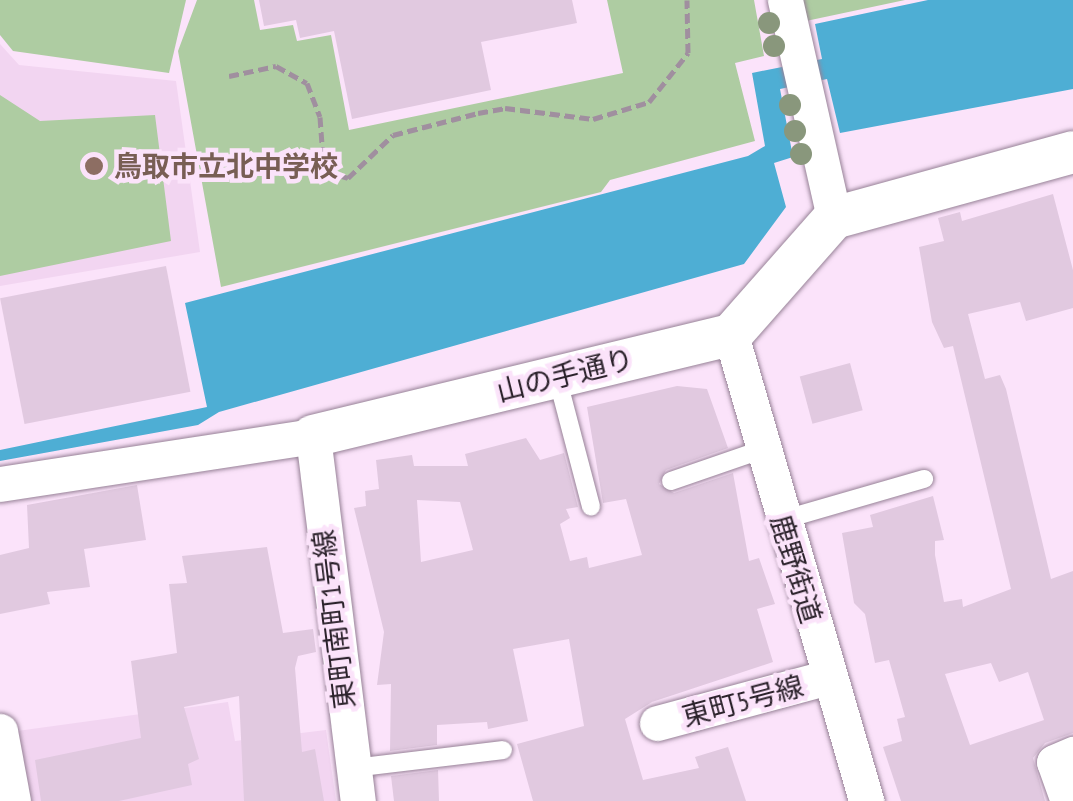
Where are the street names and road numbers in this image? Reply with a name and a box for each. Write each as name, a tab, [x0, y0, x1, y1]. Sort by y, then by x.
street label: 山の手通り	[493, 342, 637, 408]
street label: 鹿野街道	[764, 511, 828, 627]
street label: 東町南町1号線	[306, 527, 362, 711]
street label: 東町5号線	[678, 669, 808, 733]

